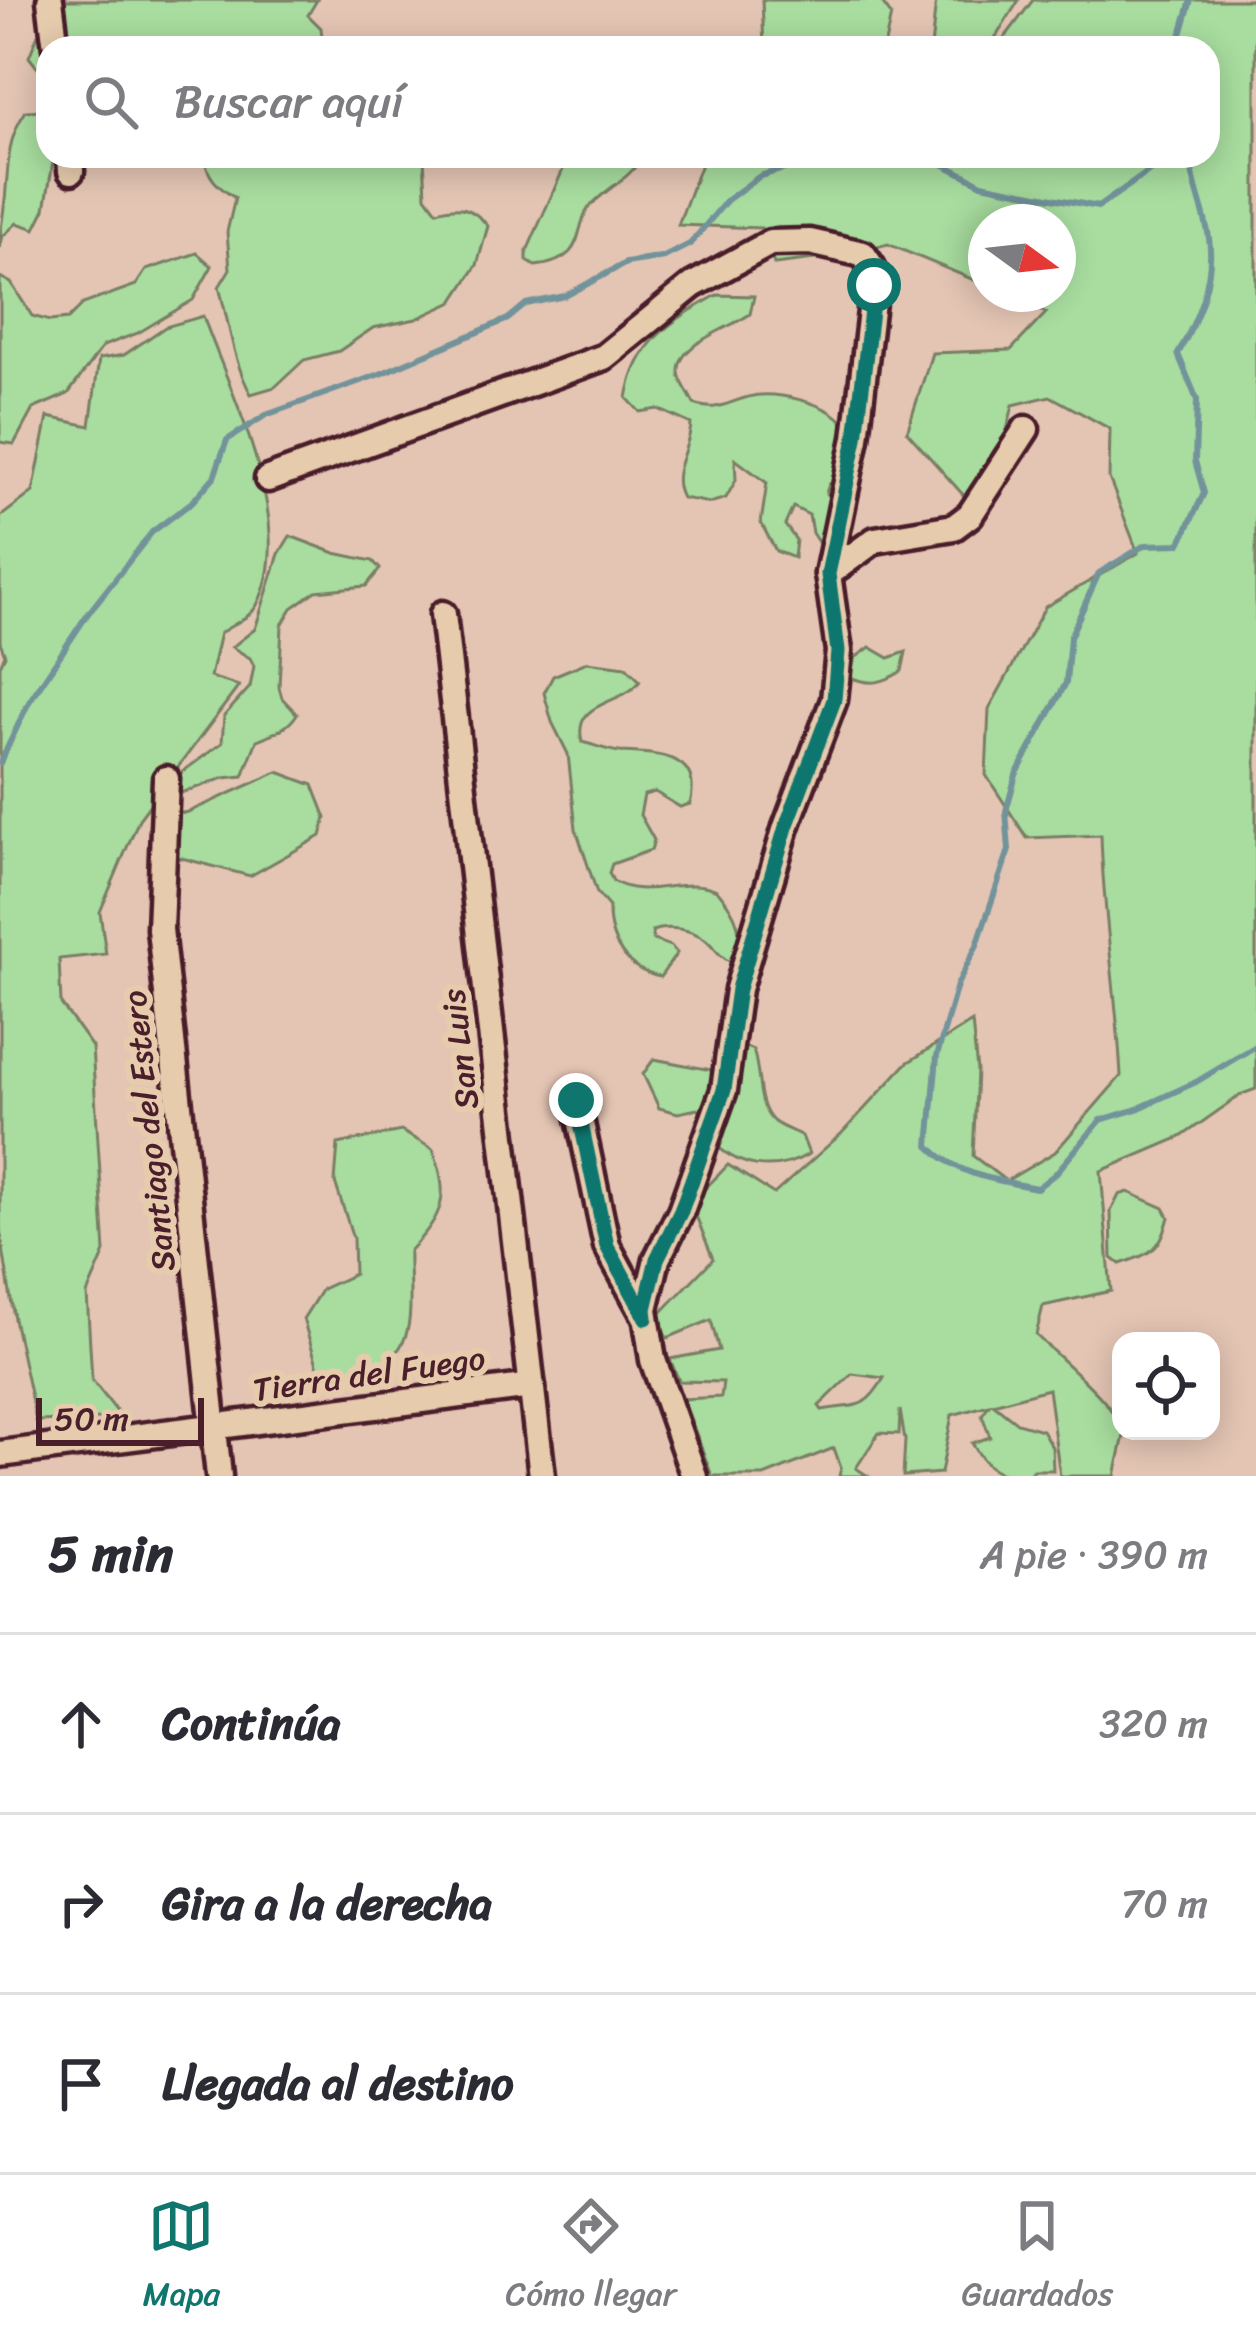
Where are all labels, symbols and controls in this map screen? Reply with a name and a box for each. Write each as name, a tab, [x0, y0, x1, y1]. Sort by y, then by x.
search box	[36, 36, 1220, 168]
text: Buscar aquí	[174, 62, 403, 142]
icon: search	[78, 69, 144, 135]
north arrow	[968, 204, 1076, 312]
route start	[847, 258, 901, 312]
street label: San Luis	[424, 985, 496, 1113]
street label: Santiago del Estero	[105, 988, 193, 1274]
route end	[549, 1073, 603, 1127]
street label: Tierra del Fuego	[249, 1329, 489, 1419]
map controls	[1112, 1332, 1220, 1440]
button: locate	[1112, 1332, 1220, 1440]
text: 50 m	[54, 1390, 129, 1448]
scale bar	[36, 1392, 204, 1445]
text: 5 min	[48, 1509, 173, 1599]
text: A pie · 390 m	[980, 1520, 1208, 1589]
text: Continúa	[162, 1684, 340, 1764]
text: 320 m	[1099, 1689, 1208, 1758]
icon: ahead	[48, 1691, 114, 1757]
text: Gira a la derecha	[162, 1864, 492, 1944]
text: 70 m	[1121, 1869, 1208, 1938]
icon: right	[48, 1871, 114, 1937]
text: Llegada al destino	[162, 2044, 514, 2124]
icon: arrive	[48, 2051, 114, 2117]
tab: Mapa	[143, 2193, 220, 2323]
tab: Cómo llegar	[506, 2193, 676, 2323]
tab: Guardados	[962, 2193, 1113, 2323]

